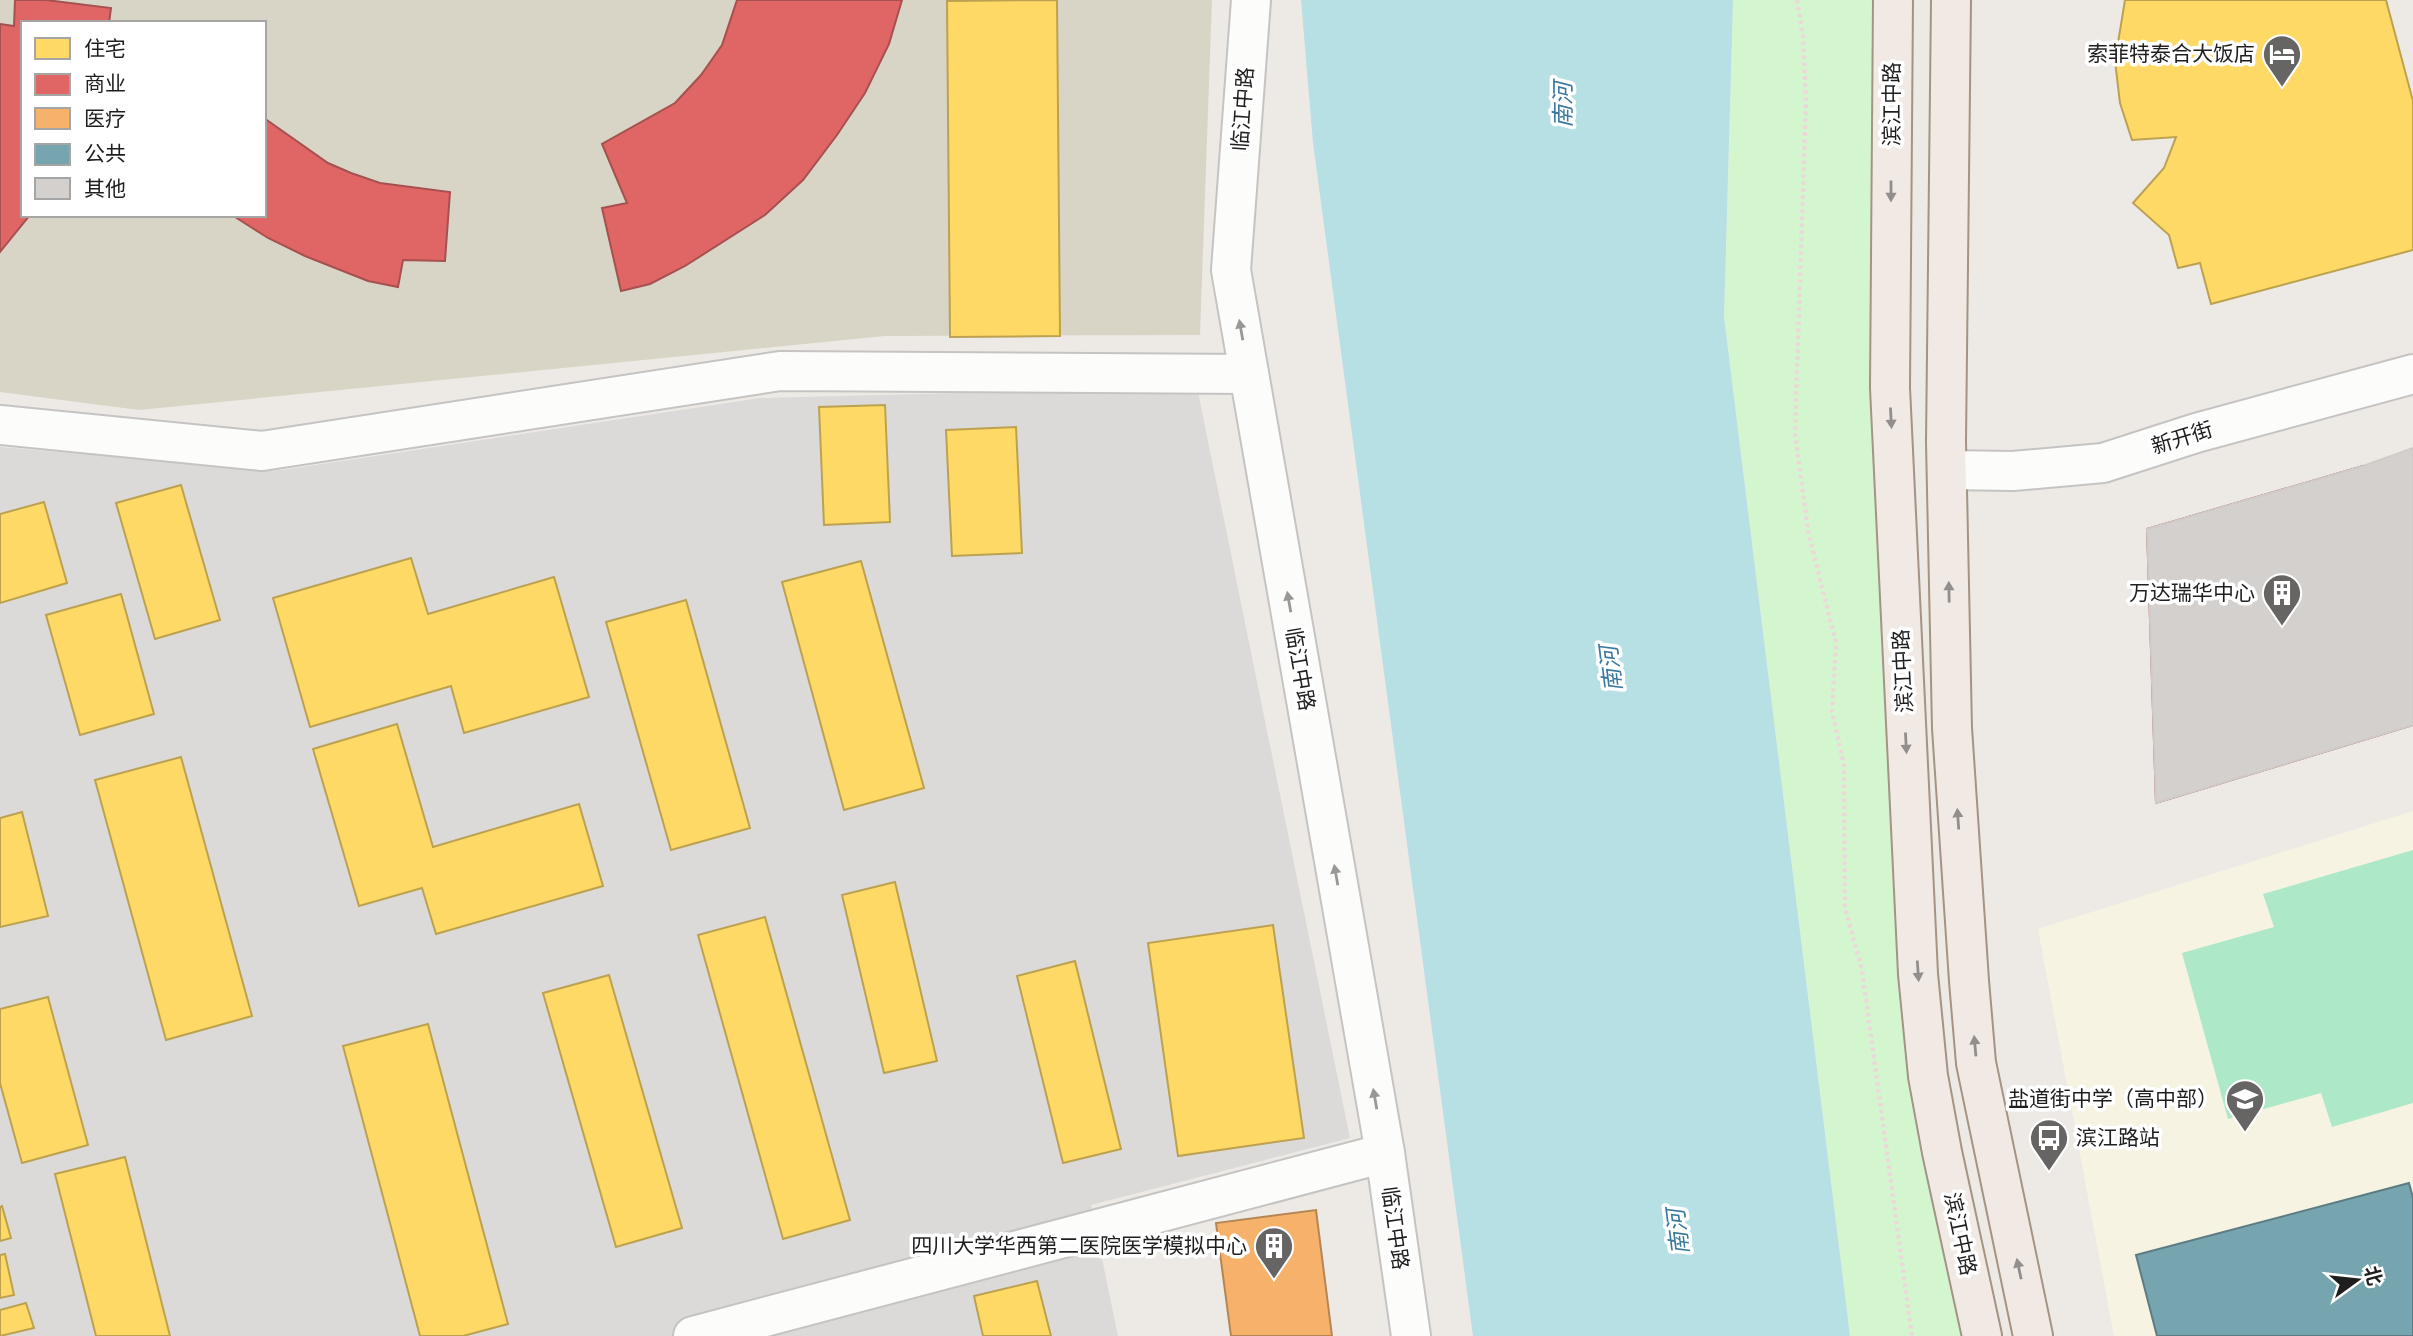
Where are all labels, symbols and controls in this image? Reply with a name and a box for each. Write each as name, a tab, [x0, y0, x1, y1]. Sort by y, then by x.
legend	[21, 21, 266, 217]
hotel icon: 索菲特泰合大饭店	[2261, 33, 2303, 88]
text: 住宅	[84, 37, 126, 61]
place label: 索菲特泰合大饭店	[2087, 42, 2255, 66]
street label: 滨江中路	[1880, 62, 1904, 146]
street label: 临江中路	[1228, 66, 1258, 152]
text: 商业	[84, 72, 126, 96]
water label: 南河	[1550, 78, 1576, 128]
text: 医疗	[84, 107, 126, 131]
text: 公共	[84, 142, 126, 166]
text: 其他	[84, 177, 126, 201]
one-way arrow	[1885, 180, 1897, 202]
one-way arrow	[1235, 319, 1246, 341]
one-way arrow	[1886, 407, 1897, 429]
street label: 新开街	[2148, 417, 2216, 459]
building icon: 万达瑞华中心	[2261, 572, 2303, 627]
one-way arrow	[1944, 581, 1955, 603]
place label: 万达瑞华中心	[2129, 581, 2255, 605]
one-way arrow	[1283, 591, 1294, 613]
street label: 临江中路	[1281, 626, 1319, 712]
street label: 滨江中路	[1889, 628, 1917, 714]
water label: 南河	[1595, 641, 1627, 693]
one-way arrow	[1901, 733, 1912, 755]
one-way arrow	[1953, 808, 1964, 830]
one-way arrow	[1330, 864, 1341, 886]
one-way arrow	[1913, 960, 1924, 982]
one-way arrow	[1969, 1035, 1980, 1057]
school or university icon: 盐道街中学（高中部）	[2224, 1078, 2266, 1133]
place label: 盐道街中学（高中部）	[2008, 1087, 2218, 1111]
one-way arrow	[1369, 1088, 1380, 1110]
bus stop icon: 滨江路站	[2028, 1117, 2070, 1172]
place label: 滨江路站	[2076, 1126, 2160, 1150]
street label: 临江中路	[1377, 1185, 1413, 1271]
street label: 滨江中路	[1940, 1190, 1980, 1278]
water label: 南河	[1662, 1204, 1694, 1256]
building icon: 四川大学华西第二医院医学模拟中心	[1253, 1225, 1295, 1280]
place label: 四川大学华西第二医院医学模拟中心	[911, 1234, 1247, 1258]
north arrow	[2322, 1245, 2392, 1315]
one-way arrow	[2013, 1258, 2024, 1280]
text: 北	[2360, 1264, 2387, 1288]

